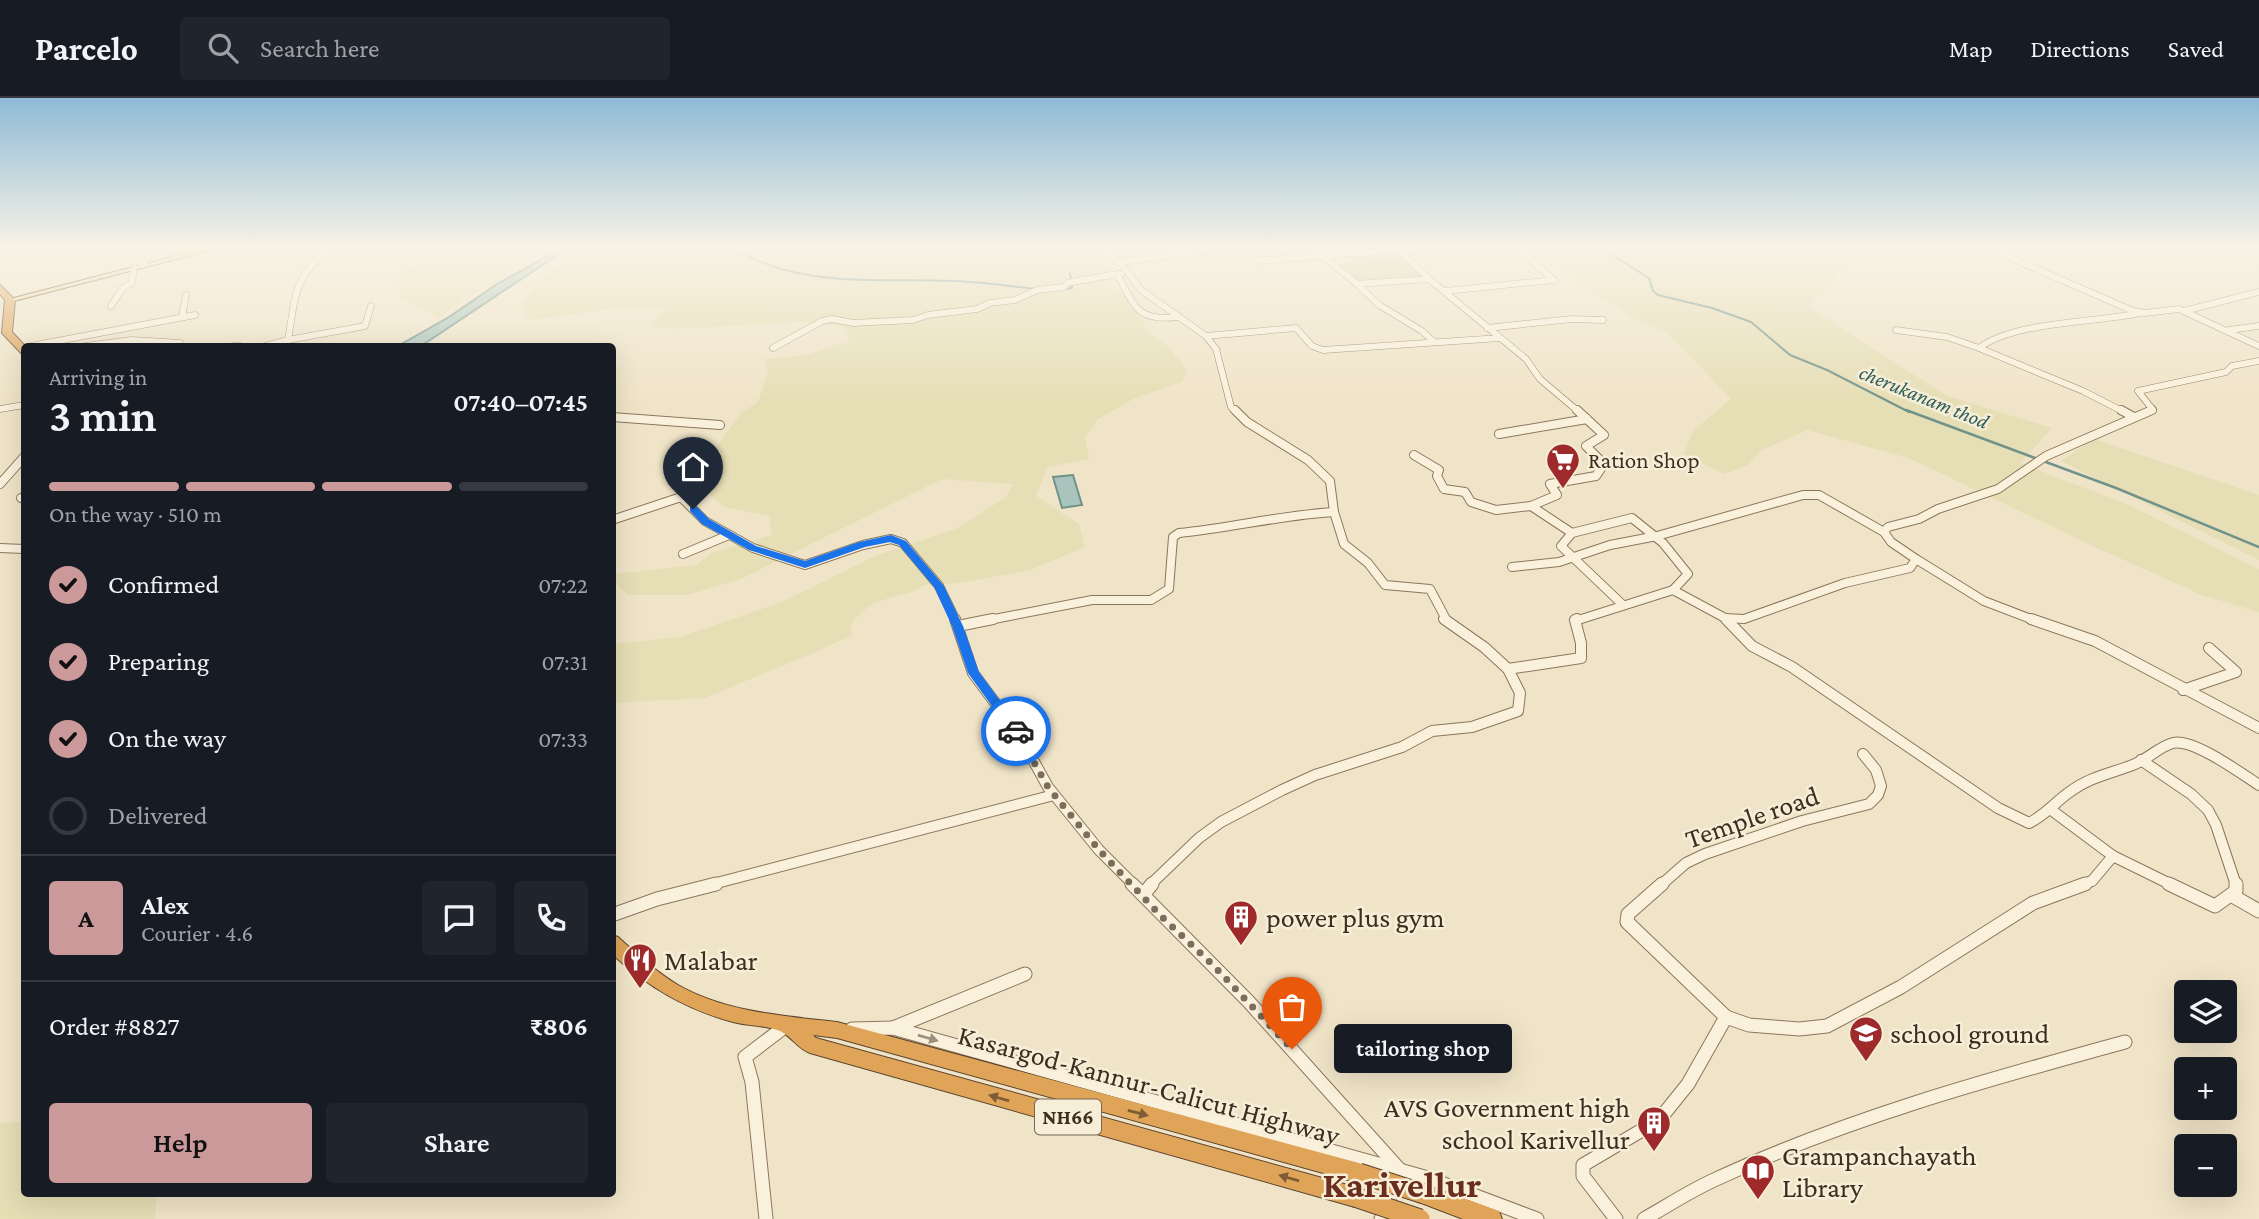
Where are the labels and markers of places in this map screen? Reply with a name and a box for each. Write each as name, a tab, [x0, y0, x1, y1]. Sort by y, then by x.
pin	[663, 437, 723, 509]
supermarket icon: Ration Shop	[1544, 441, 1582, 490]
place label: Ration Shop	[1588, 447, 1700, 473]
building icon: power plus gym	[1222, 898, 1260, 947]
place label: power plus gym	[1266, 902, 1445, 933]
restaurant icon: Malabar	[621, 941, 659, 990]
place label: Malabar	[664, 945, 758, 976]
pin	[1262, 977, 1322, 1049]
school or university icon: school ground	[1847, 1014, 1885, 1063]
place label: school ground	[1890, 1018, 2050, 1049]
callout: tailoring shop	[1334, 1024, 1512, 1074]
place label: AVS Government high school Karivellur	[1384, 1092, 1630, 1155]
building icon: AVS Government high school Karivellur	[1635, 1104, 1673, 1153]
place label: Grampanchayath Library	[1782, 1140, 1977, 1203]
library icon: Grampanchayath Library	[1739, 1152, 1777, 1201]

